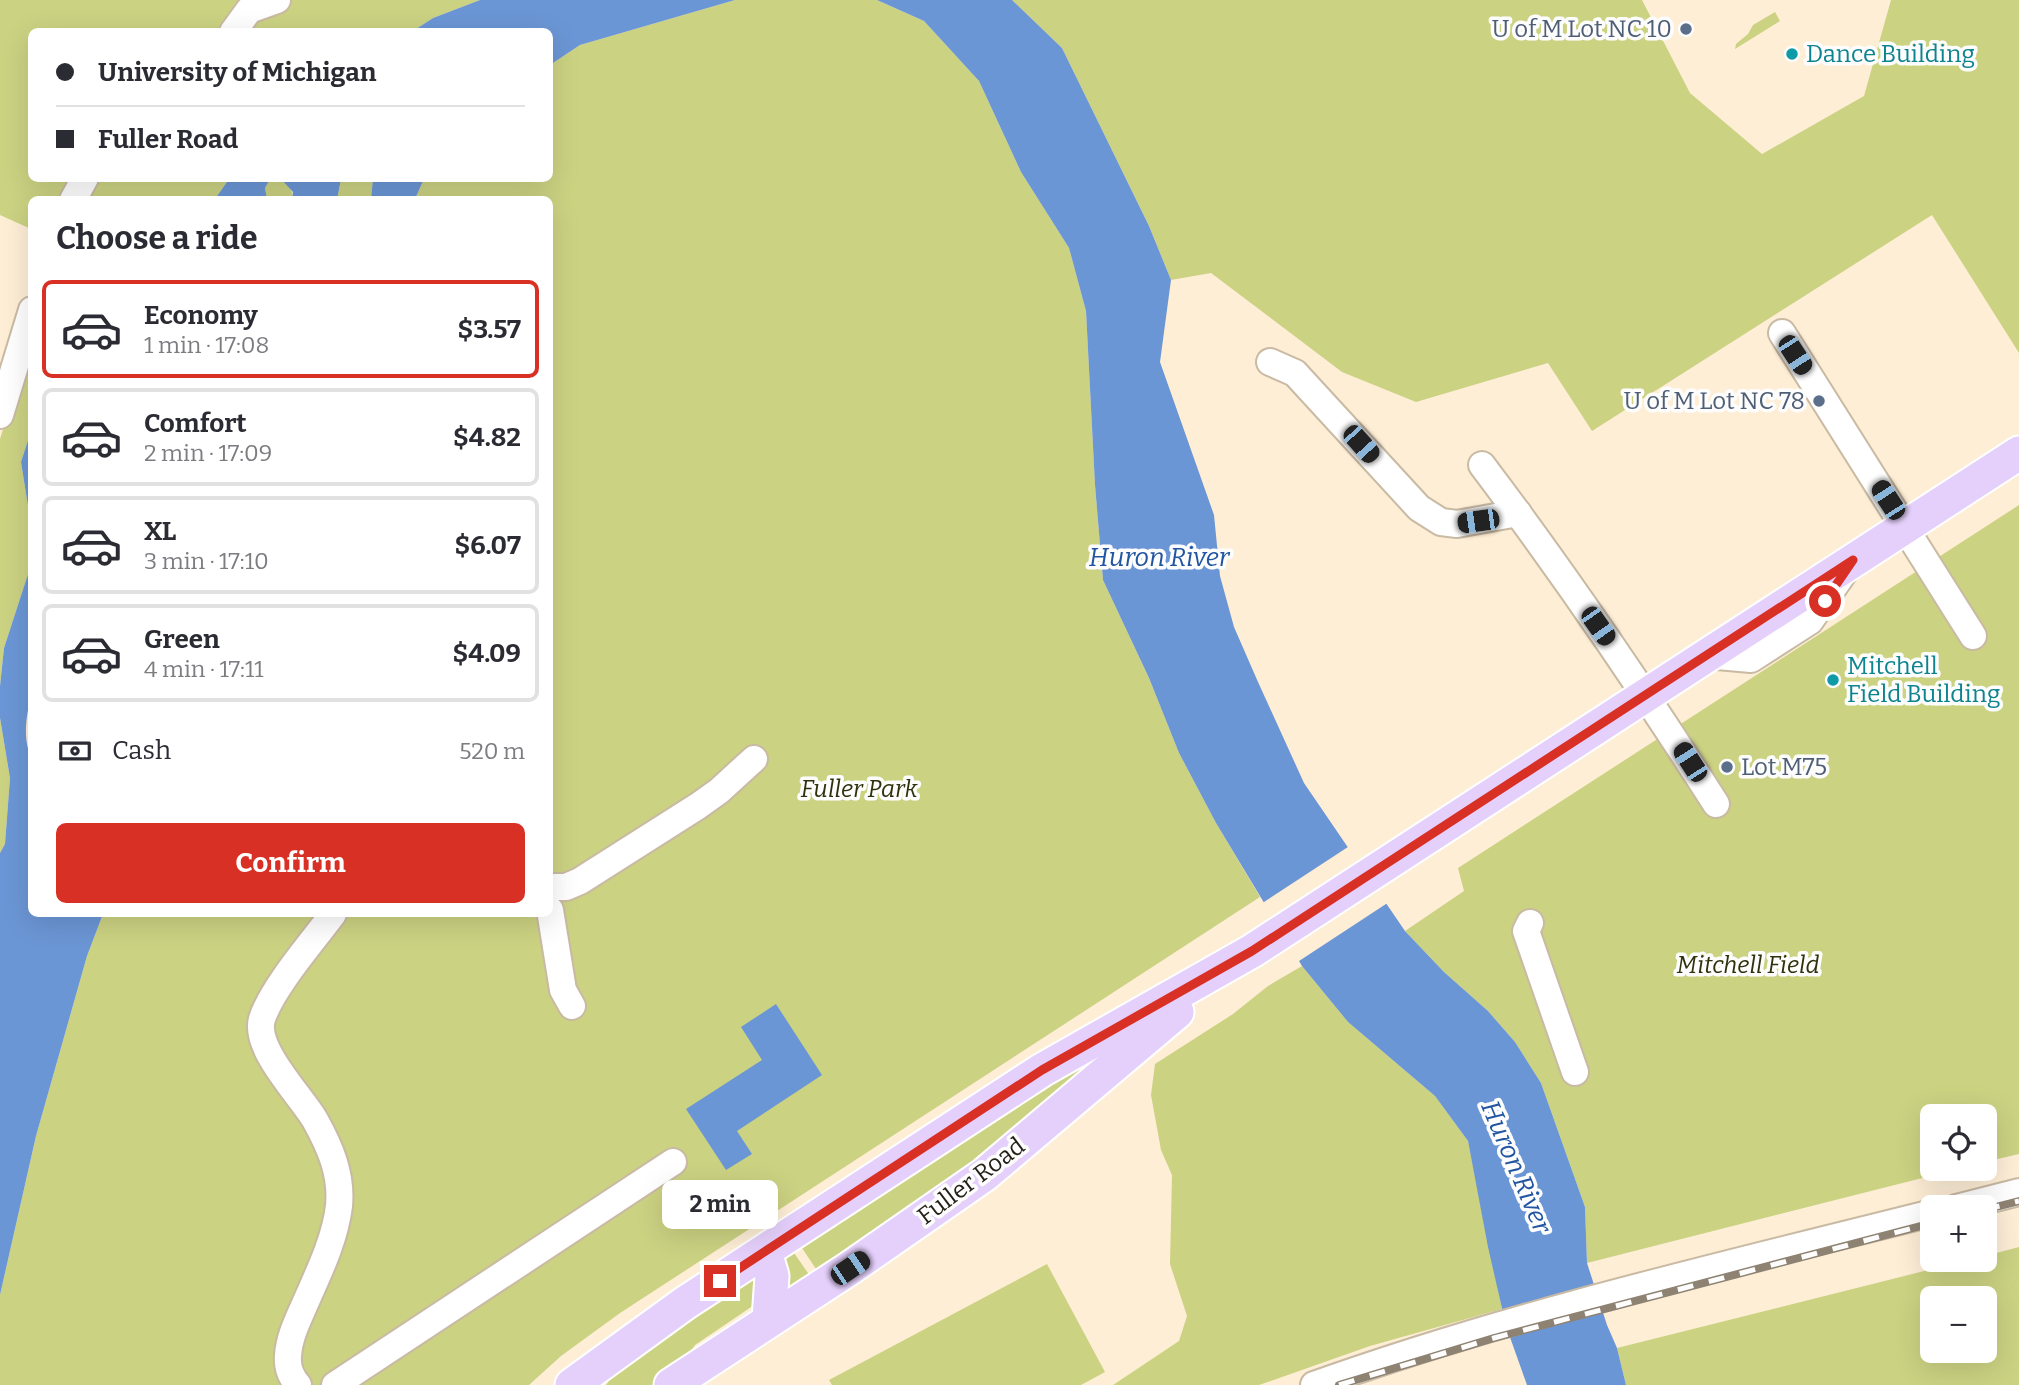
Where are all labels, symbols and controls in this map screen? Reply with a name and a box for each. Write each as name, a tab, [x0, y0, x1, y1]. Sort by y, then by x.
place label: U of M Lot NC 10	[1491, 15, 1672, 43]
marker: U of M Lot NC 10	[1678, 21, 1694, 37]
place label: Dance Building	[1806, 40, 1975, 68]
marker: Dance Building	[1784, 46, 1800, 62]
text: University of Michigan	[98, 57, 376, 88]
text: Fuller Road	[98, 124, 238, 155]
text: Choose a ride	[56, 219, 257, 257]
icon: car	[60, 298, 123, 361]
text: Economy	[144, 300, 258, 331]
text: $3.57	[458, 314, 521, 345]
text: 1 min · 17:08	[144, 331, 269, 359]
car	[1775, 332, 1816, 378]
place label: U of M Lot NC 78	[1623, 387, 1805, 415]
marker: U of M Lot NC 78	[1811, 393, 1827, 409]
icon: car	[60, 406, 123, 469]
text: Comfort	[144, 408, 247, 439]
car	[1340, 421, 1383, 467]
text: $4.82	[453, 422, 521, 453]
text: 2 min · 17:09	[144, 439, 272, 467]
car	[1868, 477, 1909, 523]
car	[1456, 508, 1501, 534]
icon: car	[60, 514, 123, 577]
text: XL	[144, 516, 176, 547]
text: $6.07	[454, 530, 521, 561]
water label: Huron River	[1089, 542, 1231, 573]
text: 3 min · 17:10	[144, 547, 269, 575]
route start	[1809, 585, 1841, 617]
car	[1578, 603, 1619, 649]
icon: car	[60, 622, 123, 685]
text: Green	[144, 624, 220, 655]
text: $4.09	[453, 638, 521, 669]
place label: Mitchell Field Building	[1847, 652, 2000, 708]
text: 4 min · 17:11	[144, 655, 264, 683]
marker: Mitchell Field Building	[1825, 672, 1841, 688]
icon: cash	[56, 732, 94, 770]
text: Cash	[112, 735, 171, 766]
text: 520 m	[459, 737, 525, 765]
car	[1670, 739, 1711, 785]
place label: Lot M75	[1741, 753, 1827, 781]
marker: Lot M75	[1719, 759, 1735, 775]
park label: Fuller Park	[800, 775, 919, 803]
button: Confirm	[56, 823, 525, 903]
park label: Mitchell Field	[1676, 951, 1820, 979]
water label: Huron River	[1474, 1096, 1558, 1239]
map controls	[1920, 1104, 1997, 1363]
button: locate	[1920, 1104, 1997, 1181]
street label: Fuller Road	[912, 1132, 1030, 1230]
callout: 2 min	[662, 1180, 778, 1228]
text: 2 min	[689, 1190, 751, 1218]
button: +	[1920, 1195, 1997, 1272]
car	[827, 1248, 874, 1288]
route end	[704, 1265, 736, 1297]
button: −	[1920, 1286, 1997, 1363]

